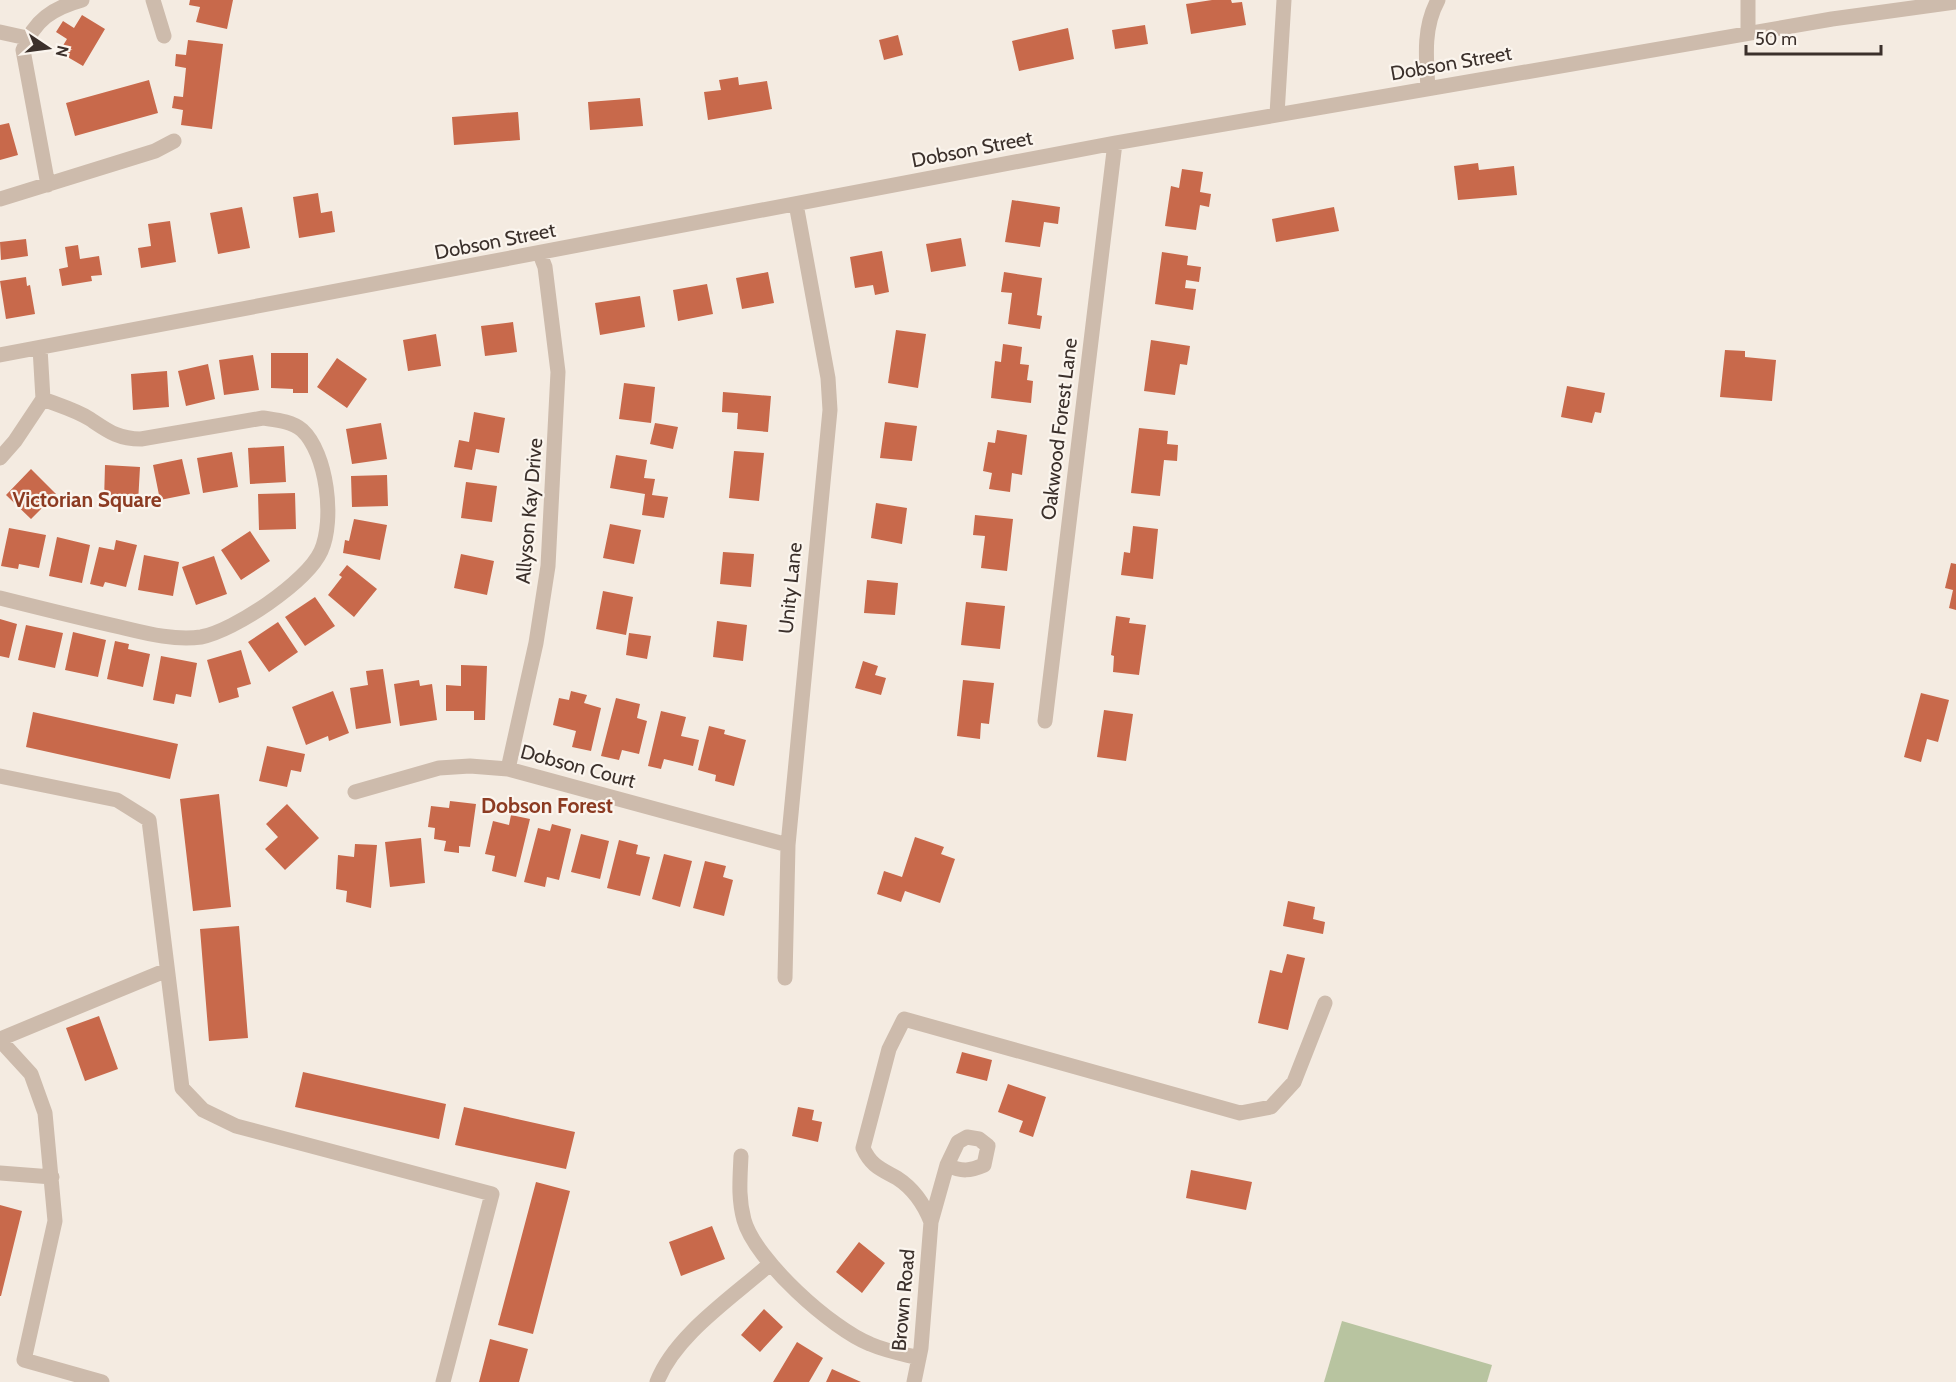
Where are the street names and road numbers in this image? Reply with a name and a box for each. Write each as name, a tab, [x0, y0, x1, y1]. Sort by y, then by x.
street label: Dobson Street	[1388, 40, 1514, 85]
street label: Dobson Street	[909, 125, 1035, 173]
street label: Dobson Street	[432, 217, 558, 265]
street label: Oakwood Forest Lane	[1036, 337, 1082, 521]
street label: Allyson Kay Drive	[511, 437, 547, 585]
street label: Unity Lane	[773, 541, 807, 635]
street label: Dobson Court	[518, 739, 638, 793]
street label: Brown Road	[887, 1248, 919, 1352]

